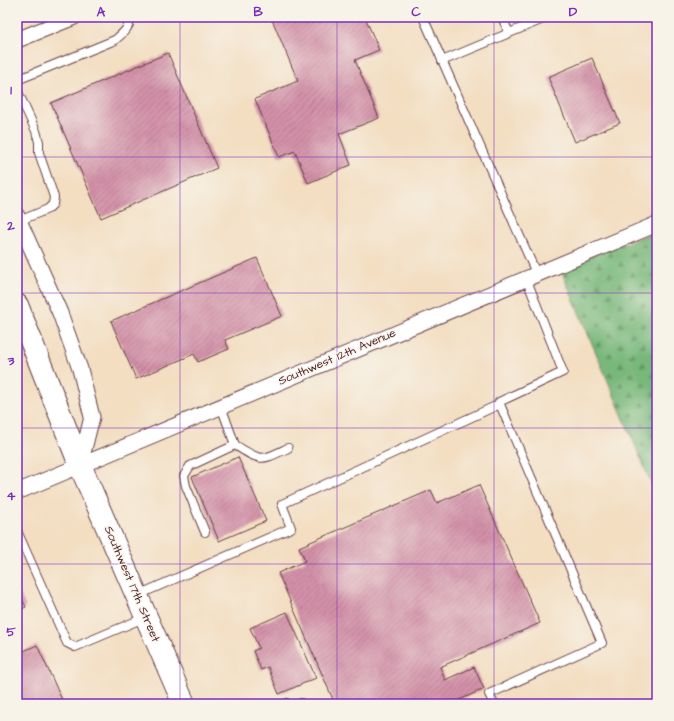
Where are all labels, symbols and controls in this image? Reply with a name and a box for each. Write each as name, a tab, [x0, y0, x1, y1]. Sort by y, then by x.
text: A	[97, 3, 106, 21]
text: B	[253, 3, 263, 21]
text: C	[411, 3, 421, 21]
text: D	[569, 3, 578, 21]
text: 1	[10, 81, 12, 99]
text: 2	[6, 217, 15, 235]
street label: Southwest 12th Avenue	[276, 324, 399, 389]
text: 3	[7, 352, 15, 370]
text: 4	[7, 487, 16, 505]
street label: Southwest 17th Street	[100, 523, 164, 645]
text: 5	[6, 623, 16, 641]

